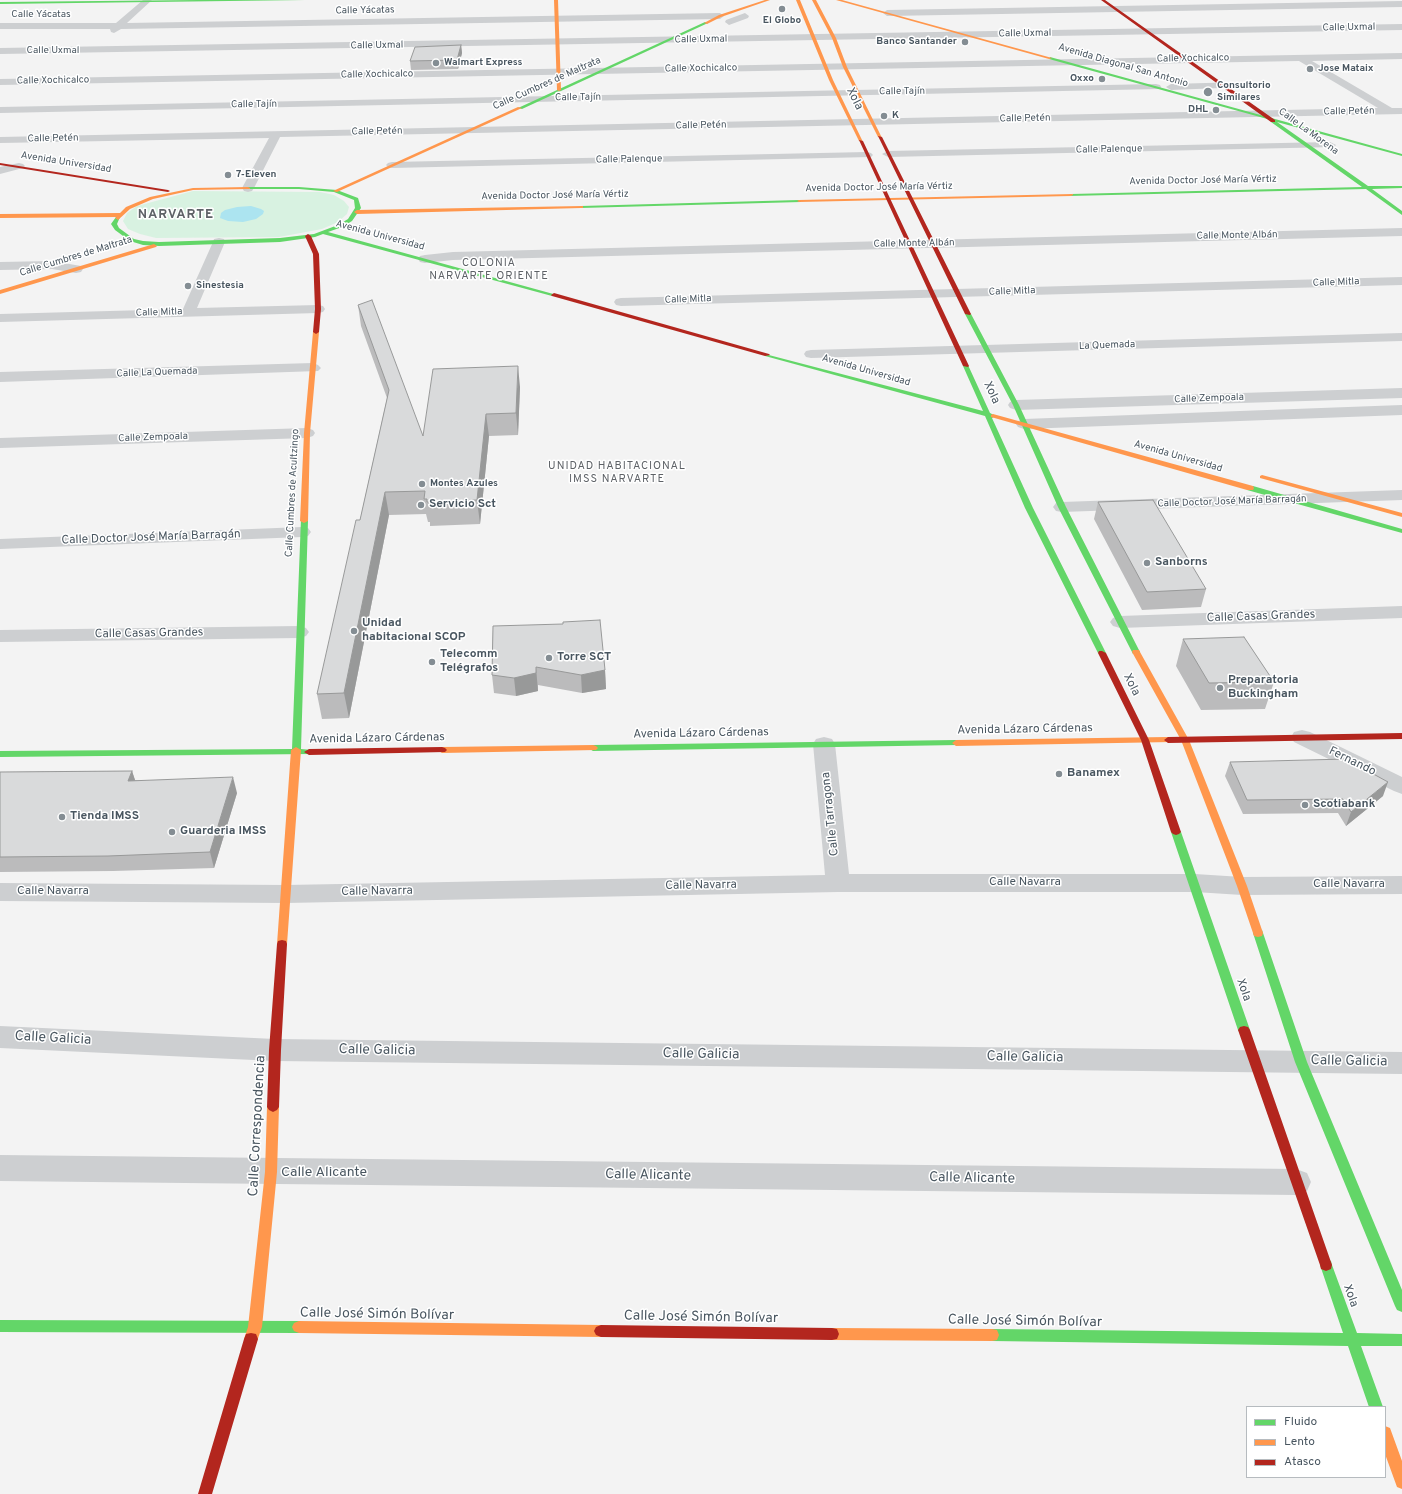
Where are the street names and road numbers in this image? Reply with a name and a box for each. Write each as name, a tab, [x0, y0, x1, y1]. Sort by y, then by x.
street label: Calle Yácatas	[335, 4, 395, 18]
street label: Calle Yácatas	[11, 9, 71, 21]
street label: Calle Uxmal	[1322, 22, 1376, 34]
street label: Calle Uxmal	[998, 28, 1052, 40]
street label: Calle Uxmal	[674, 34, 728, 46]
street label: Calle Uxmal	[350, 40, 404, 52]
street label: Avenida Diagonal San Antonio	[1057, 42, 1189, 90]
street label: Calle Uxmal	[27, 45, 79, 57]
street label: Calle Xochicalco	[1157, 52, 1229, 66]
street label: Calle Cumbres de Maltrata	[491, 55, 603, 113]
street label: Calle Xochicalco	[665, 62, 737, 76]
street label: Calle Xochicalco	[341, 68, 413, 82]
street label: Calle Xochicalco	[17, 74, 89, 88]
street label: Xola	[842, 85, 866, 113]
street label: Calle Tajín	[879, 86, 925, 98]
street label: Calle Tajín	[555, 92, 601, 104]
street label: Calle Tajín	[231, 99, 277, 111]
street label: Calle La Morena	[1276, 106, 1340, 158]
street label: Calle Petén	[1323, 106, 1375, 118]
street label: Calle Petén	[999, 113, 1051, 125]
street label: Calle Petén	[675, 120, 727, 132]
street label: Calle Petén	[351, 126, 403, 138]
street label: Calle Petén	[27, 133, 79, 145]
street label: Calle Palenque	[1076, 143, 1142, 157]
street label: Avenida Universidad	[20, 150, 112, 176]
street label: Calle Palenque	[596, 153, 662, 167]
street label: Avenida Doctor José María Vértiz	[1129, 174, 1277, 188]
street label: Avenida Doctor José María Vértiz	[805, 181, 953, 195]
street label: Avenida Doctor José María Vértiz	[481, 189, 629, 203]
street label: Avenida Universidad	[334, 218, 426, 254]
street label: Calle Monte Albán	[1196, 229, 1278, 243]
street label: Calle Cumbres de Maltrata	[18, 234, 134, 280]
street label: Calle Monte Albán	[873, 237, 955, 251]
street label: Calle Mitla	[1312, 276, 1360, 290]
street label: Calle Mitla	[988, 285, 1036, 299]
street label: Calle Mitla	[664, 293, 712, 307]
street label: Calle Mitla	[135, 306, 183, 320]
street label: La Quemada	[1079, 339, 1135, 353]
street label: Avenida Universidad	[820, 353, 912, 389]
street label: Calle La Quemada	[116, 366, 198, 380]
street label: Xola	[980, 380, 1002, 406]
street label: Calle Zempoala	[1174, 392, 1244, 406]
street label: Calle Cumbres de Acultzingo	[284, 429, 302, 557]
street label: Calle Zempoala	[118, 431, 188, 445]
street label: Avenida Universidad	[1132, 439, 1224, 475]
street label: Calle Doctor José María Barragán	[1157, 493, 1307, 511]
street label: Calle Doctor José María Barragán	[61, 528, 241, 548]
street label: Calle Casas Grandes	[1206, 608, 1316, 626]
street label: Calle Casas Grandes	[94, 626, 204, 642]
street label: Xola	[1119, 671, 1143, 699]
street label: Avenida Lázaro Cárdenas	[957, 722, 1093, 738]
street label: Avenida Lázaro Cárdenas	[633, 726, 769, 742]
street label: Avenida Lázaro Cárdenas	[309, 731, 445, 747]
street label: Fernando	[1326, 744, 1378, 780]
street label: Calle Tarragona	[819, 771, 843, 857]
street label: Calle Navarra	[989, 876, 1061, 890]
street label: Calle Navarra	[665, 878, 737, 894]
street label: Calle Navarra	[1313, 878, 1385, 892]
street label: Calle Navarra	[341, 884, 413, 900]
street label: Calle Navarra	[17, 885, 89, 899]
street label: Xola	[1232, 977, 1254, 1003]
street label: Calle Galicia	[14, 1029, 92, 1049]
street label: Calle Galicia	[338, 1042, 416, 1060]
street label: Calle Galicia	[662, 1046, 740, 1064]
street label: Calle Galicia	[986, 1049, 1064, 1067]
street label: Calle Galicia	[1310, 1053, 1388, 1071]
street label: Calle Correspondencia	[246, 1055, 270, 1197]
street label: Calle Alicante	[281, 1165, 367, 1181]
street label: Calle Alicante	[605, 1167, 691, 1185]
street label: Calle Alicante	[929, 1170, 1015, 1188]
street label: Xola	[1339, 1283, 1361, 1309]
street label: Calle José Simón Bolívar	[300, 1305, 454, 1325]
street label: Calle José Simón Bolívar	[624, 1308, 778, 1328]
street label: Calle José Simón Bolívar	[948, 1312, 1102, 1332]

